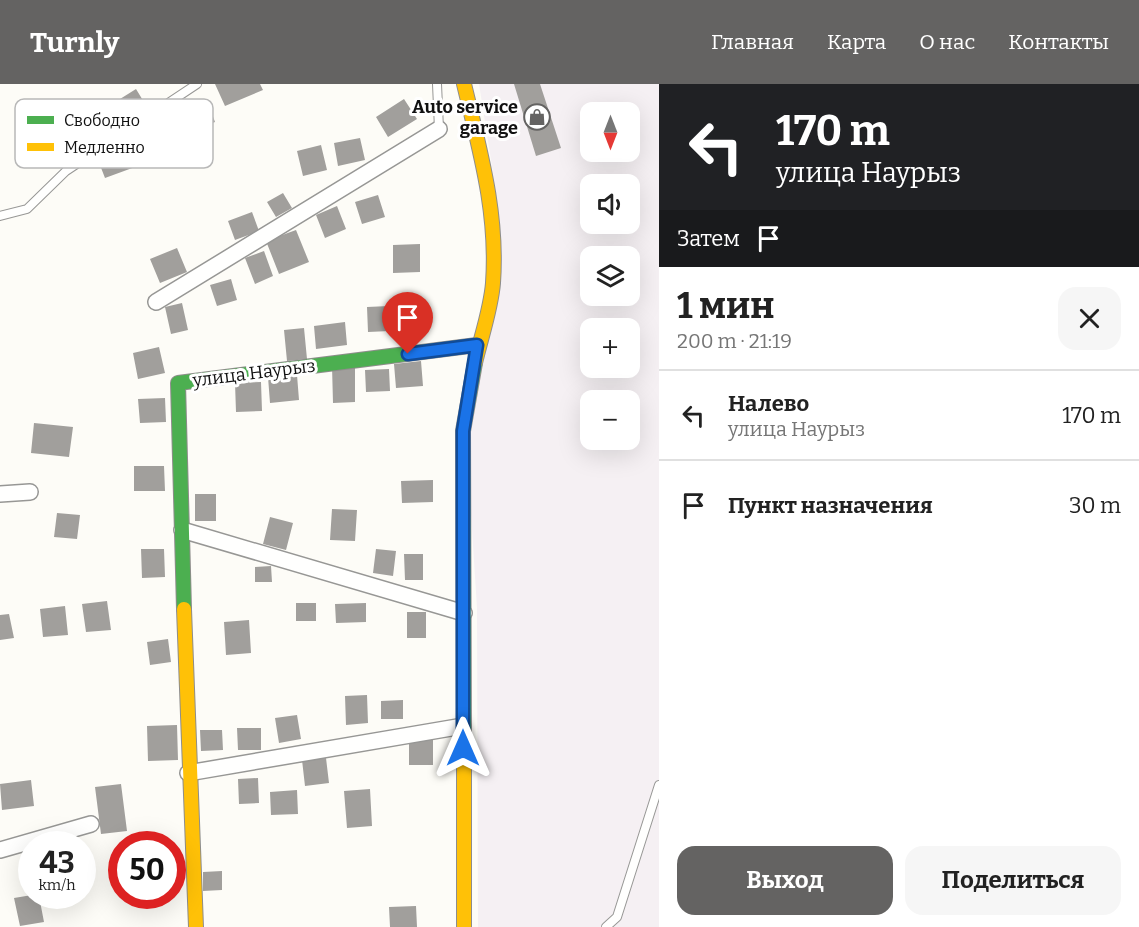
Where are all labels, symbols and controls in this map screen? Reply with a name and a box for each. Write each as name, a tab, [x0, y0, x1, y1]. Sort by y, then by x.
text: Turnly	[30, 26, 119, 59]
text: Главная	[711, 29, 794, 55]
text: Карта	[827, 29, 886, 55]
text: О нас	[919, 29, 975, 55]
text: Контакты	[1008, 29, 1109, 55]
place label: Auto service garage	[412, 96, 518, 139]
legend	[15, 99, 213, 168]
shop icon: Auto service garage	[522, 102, 552, 132]
north arrow	[580, 102, 640, 162]
map controls	[580, 102, 640, 450]
text: 170 m	[776, 106, 890, 156]
icon: left	[677, 108, 755, 186]
text: Свободно	[64, 111, 140, 130]
text: Медленно	[64, 138, 145, 157]
text: улица Наурыз	[776, 157, 961, 189]
button: sound	[580, 174, 640, 234]
icon: arrive	[752, 222, 785, 255]
text: Затем	[677, 225, 740, 252]
button: layers	[580, 246, 640, 306]
text: 1 мин	[677, 284, 775, 328]
button: close	[1058, 287, 1121, 350]
pin	[382, 292, 433, 354]
icon: arrive	[391, 301, 424, 334]
button: +	[580, 318, 640, 378]
text: 200 m · 21:19	[677, 329, 792, 353]
street label: улица Наурыз	[190, 355, 317, 392]
button: −	[580, 390, 640, 450]
text: Налево	[728, 390, 809, 417]
icon: left	[677, 399, 710, 432]
text: 170 m	[1062, 402, 1121, 429]
text: улица Наурыз	[728, 417, 865, 441]
icon: arrive	[677, 489, 710, 522]
text: Пункт назначения	[728, 492, 933, 519]
text: 30 m	[1069, 492, 1121, 519]
position arrow	[431, 716, 495, 780]
speed limit sign: 50	[108, 831, 186, 909]
text: 43	[39, 845, 75, 881]
button: Выход	[677, 846, 893, 915]
button: Поделиться	[905, 846, 1121, 915]
text: km/h	[38, 876, 76, 894]

